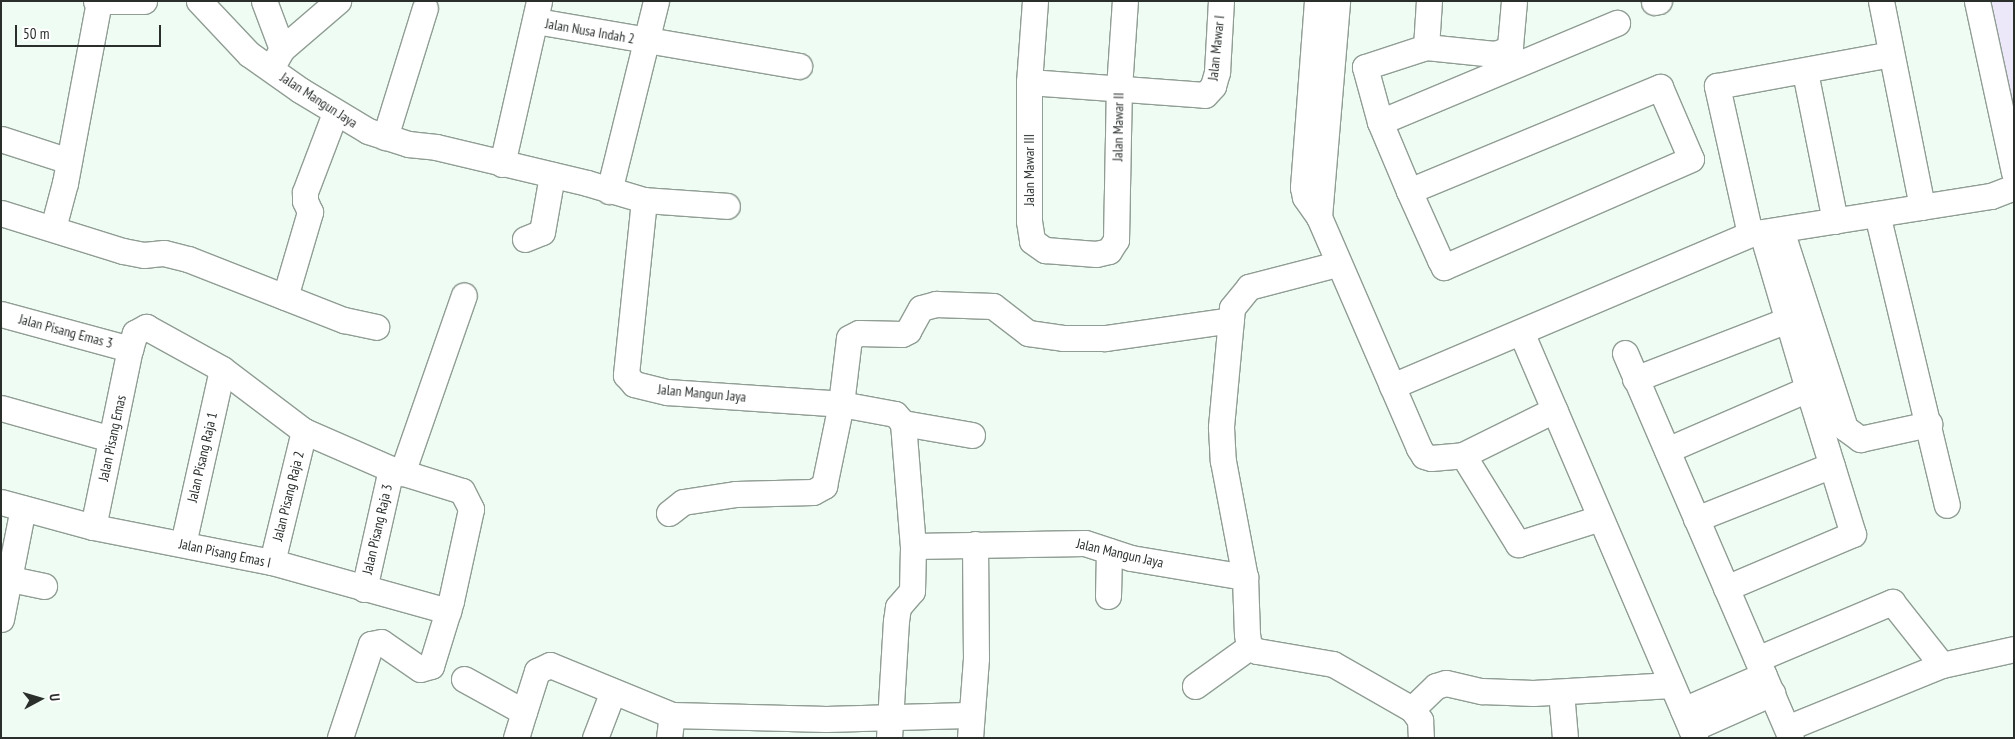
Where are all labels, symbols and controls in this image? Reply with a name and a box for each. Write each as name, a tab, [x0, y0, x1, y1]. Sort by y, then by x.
scale bar	[18, 15, 164, 47]
street label: Jalan Nusa Indah 2	[544, 15, 636, 47]
street label: Jalan Mawar I	[1204, 15, 1228, 81]
text: 50 m	[23, 24, 49, 43]
street label: Jalan Mangun Jaya	[277, 69, 361, 131]
street label: Jalan Mawar II	[1109, 93, 1127, 161]
street label: Jalan Mawar III	[1021, 134, 1037, 206]
street label: Jalan Pisang Emas 3	[17, 310, 115, 352]
street label: Jalan Mangun Jaya	[657, 381, 747, 405]
street label: Jalan Pisang Emas	[95, 394, 129, 482]
street label: Jalan Pisang Raja 1	[183, 410, 221, 504]
street label: Jalan Pisang Raja 2	[269, 449, 307, 543]
street label: Jalan Pisang Raja 3	[358, 482, 396, 576]
street label: Jalan Pisang Emas I	[178, 535, 272, 571]
street label: Jalan Mangun Jaya	[1075, 535, 1165, 571]
north arrow	[15, 674, 65, 724]
text: U	[46, 693, 64, 702]

